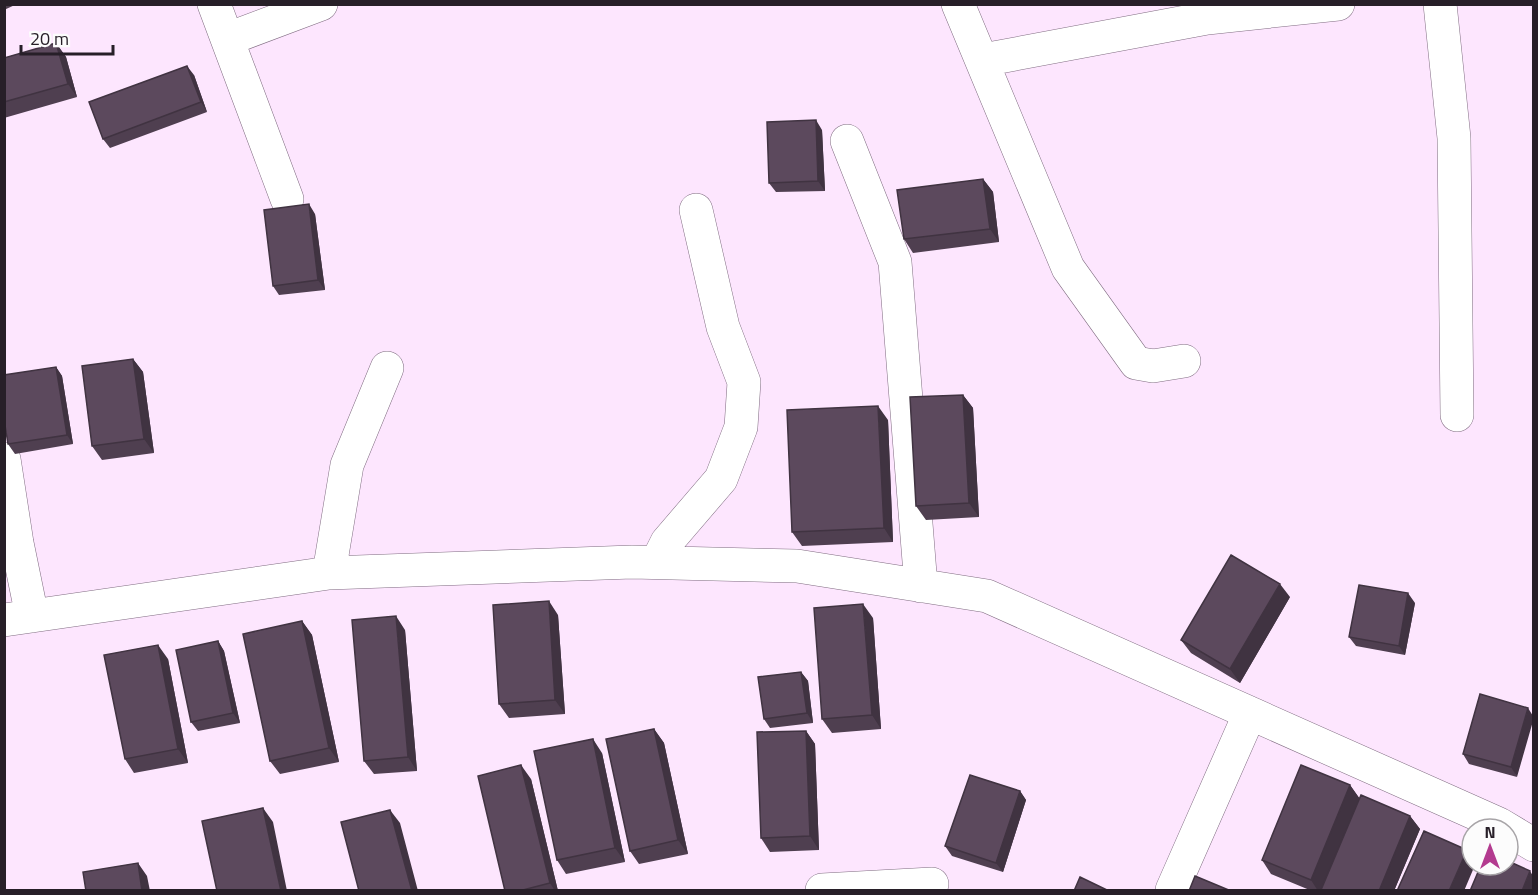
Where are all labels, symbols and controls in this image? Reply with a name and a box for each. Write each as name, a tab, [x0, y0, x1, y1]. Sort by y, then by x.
scale bar	[21, 18, 112, 56]
text: 20 m	[30, 25, 69, 52]
north arrow	[1460, 817, 1520, 877]
text: N	[1484, 820, 1496, 844]

